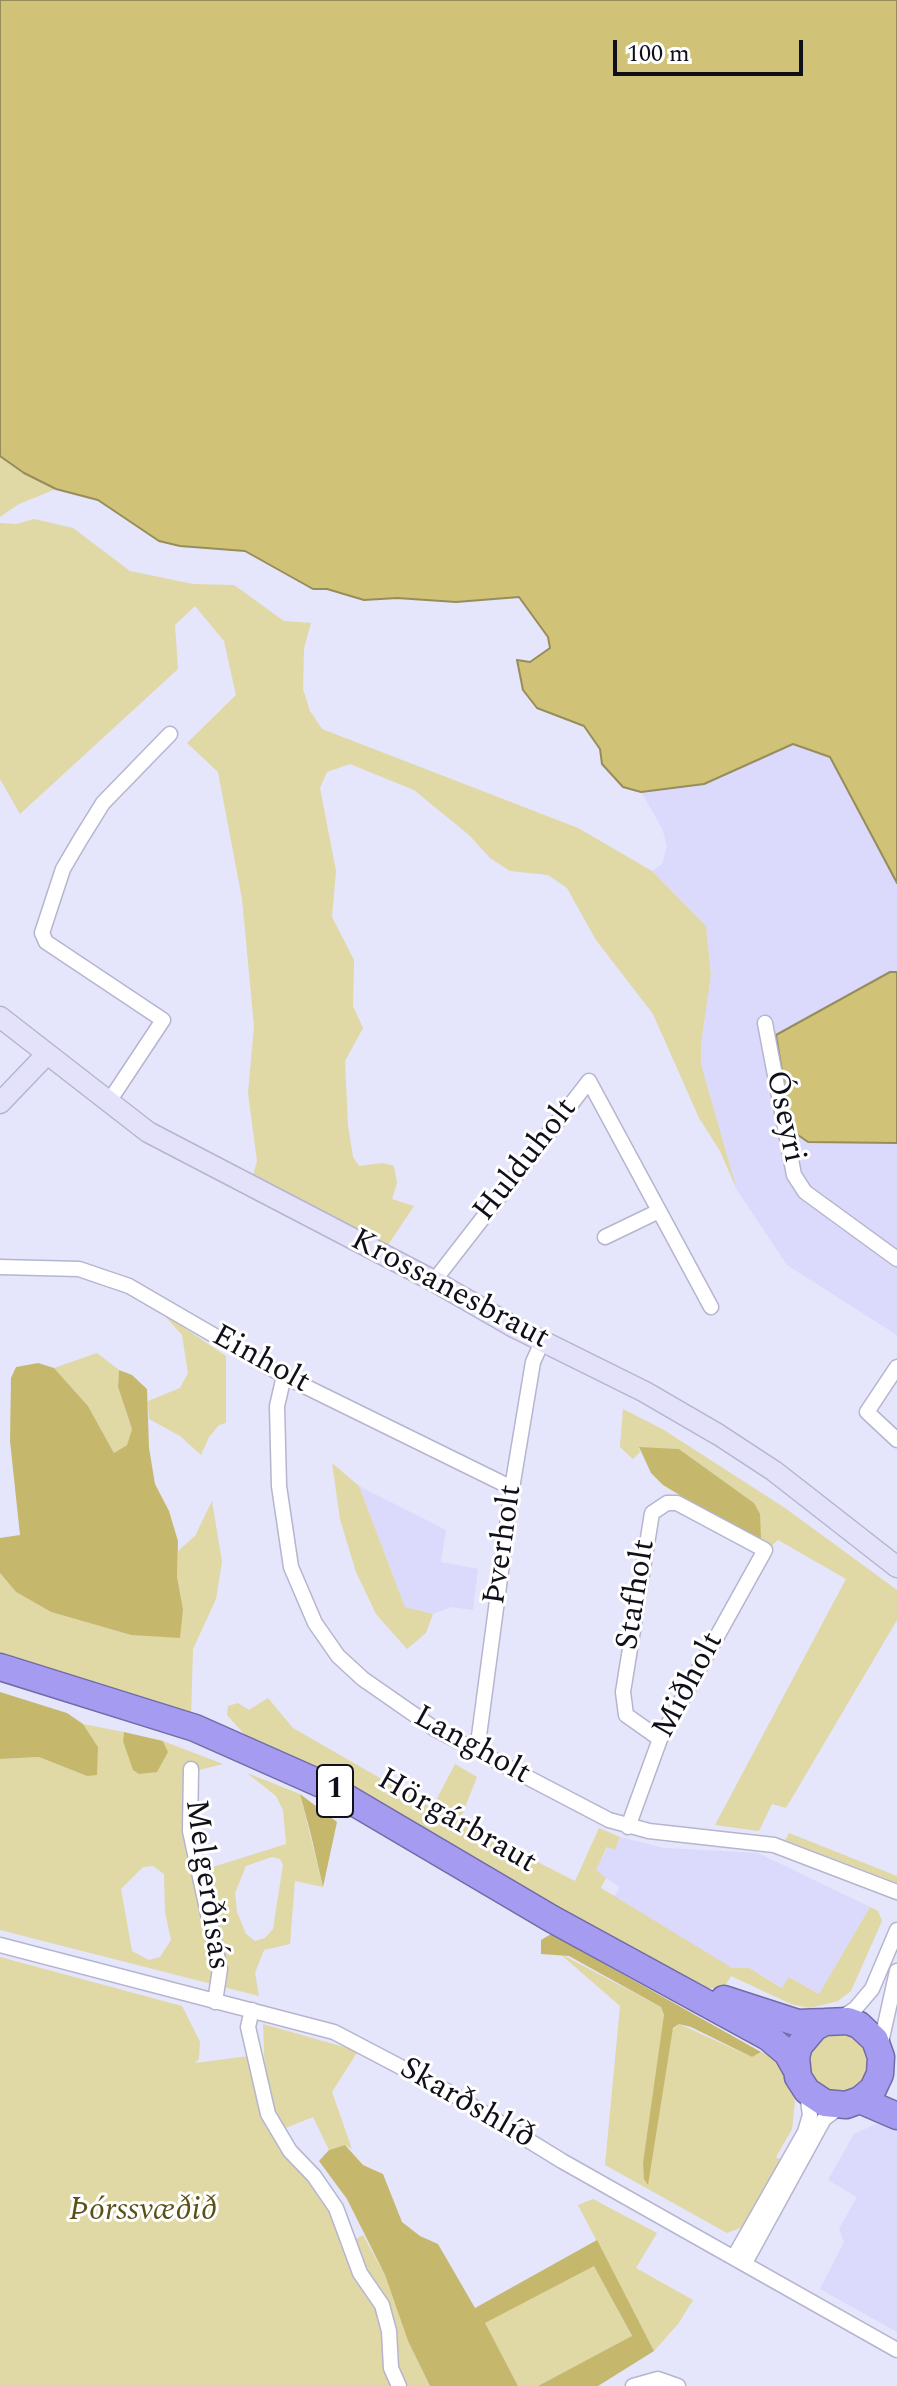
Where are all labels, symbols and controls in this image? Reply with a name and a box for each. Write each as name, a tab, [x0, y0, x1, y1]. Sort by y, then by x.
scale bar	[617, 24, 807, 74]
text: 100 m	[627, 36, 690, 72]
street label: Óseyri	[755, 1067, 811, 1167]
street label: Hulduholt	[467, 1092, 587, 1230]
street label: Krossanesbraut	[343, 1223, 555, 1359]
street label: Einholt	[204, 1318, 316, 1404]
street label: Þverholt	[478, 1483, 532, 1607]
street label: Stafholt	[610, 1537, 666, 1653]
street label: Miðholt	[646, 1626, 734, 1746]
street label: Langholt	[406, 1699, 536, 1795]
street label: Hörgárbraut	[370, 1762, 542, 1884]
road number: 1	[317, 1765, 353, 1817]
street label: Melgerðisás	[174, 1797, 236, 1973]
street label: Skarðshlíð	[392, 2051, 540, 2159]
park label: Þórssvæðið	[69, 2194, 217, 2232]

